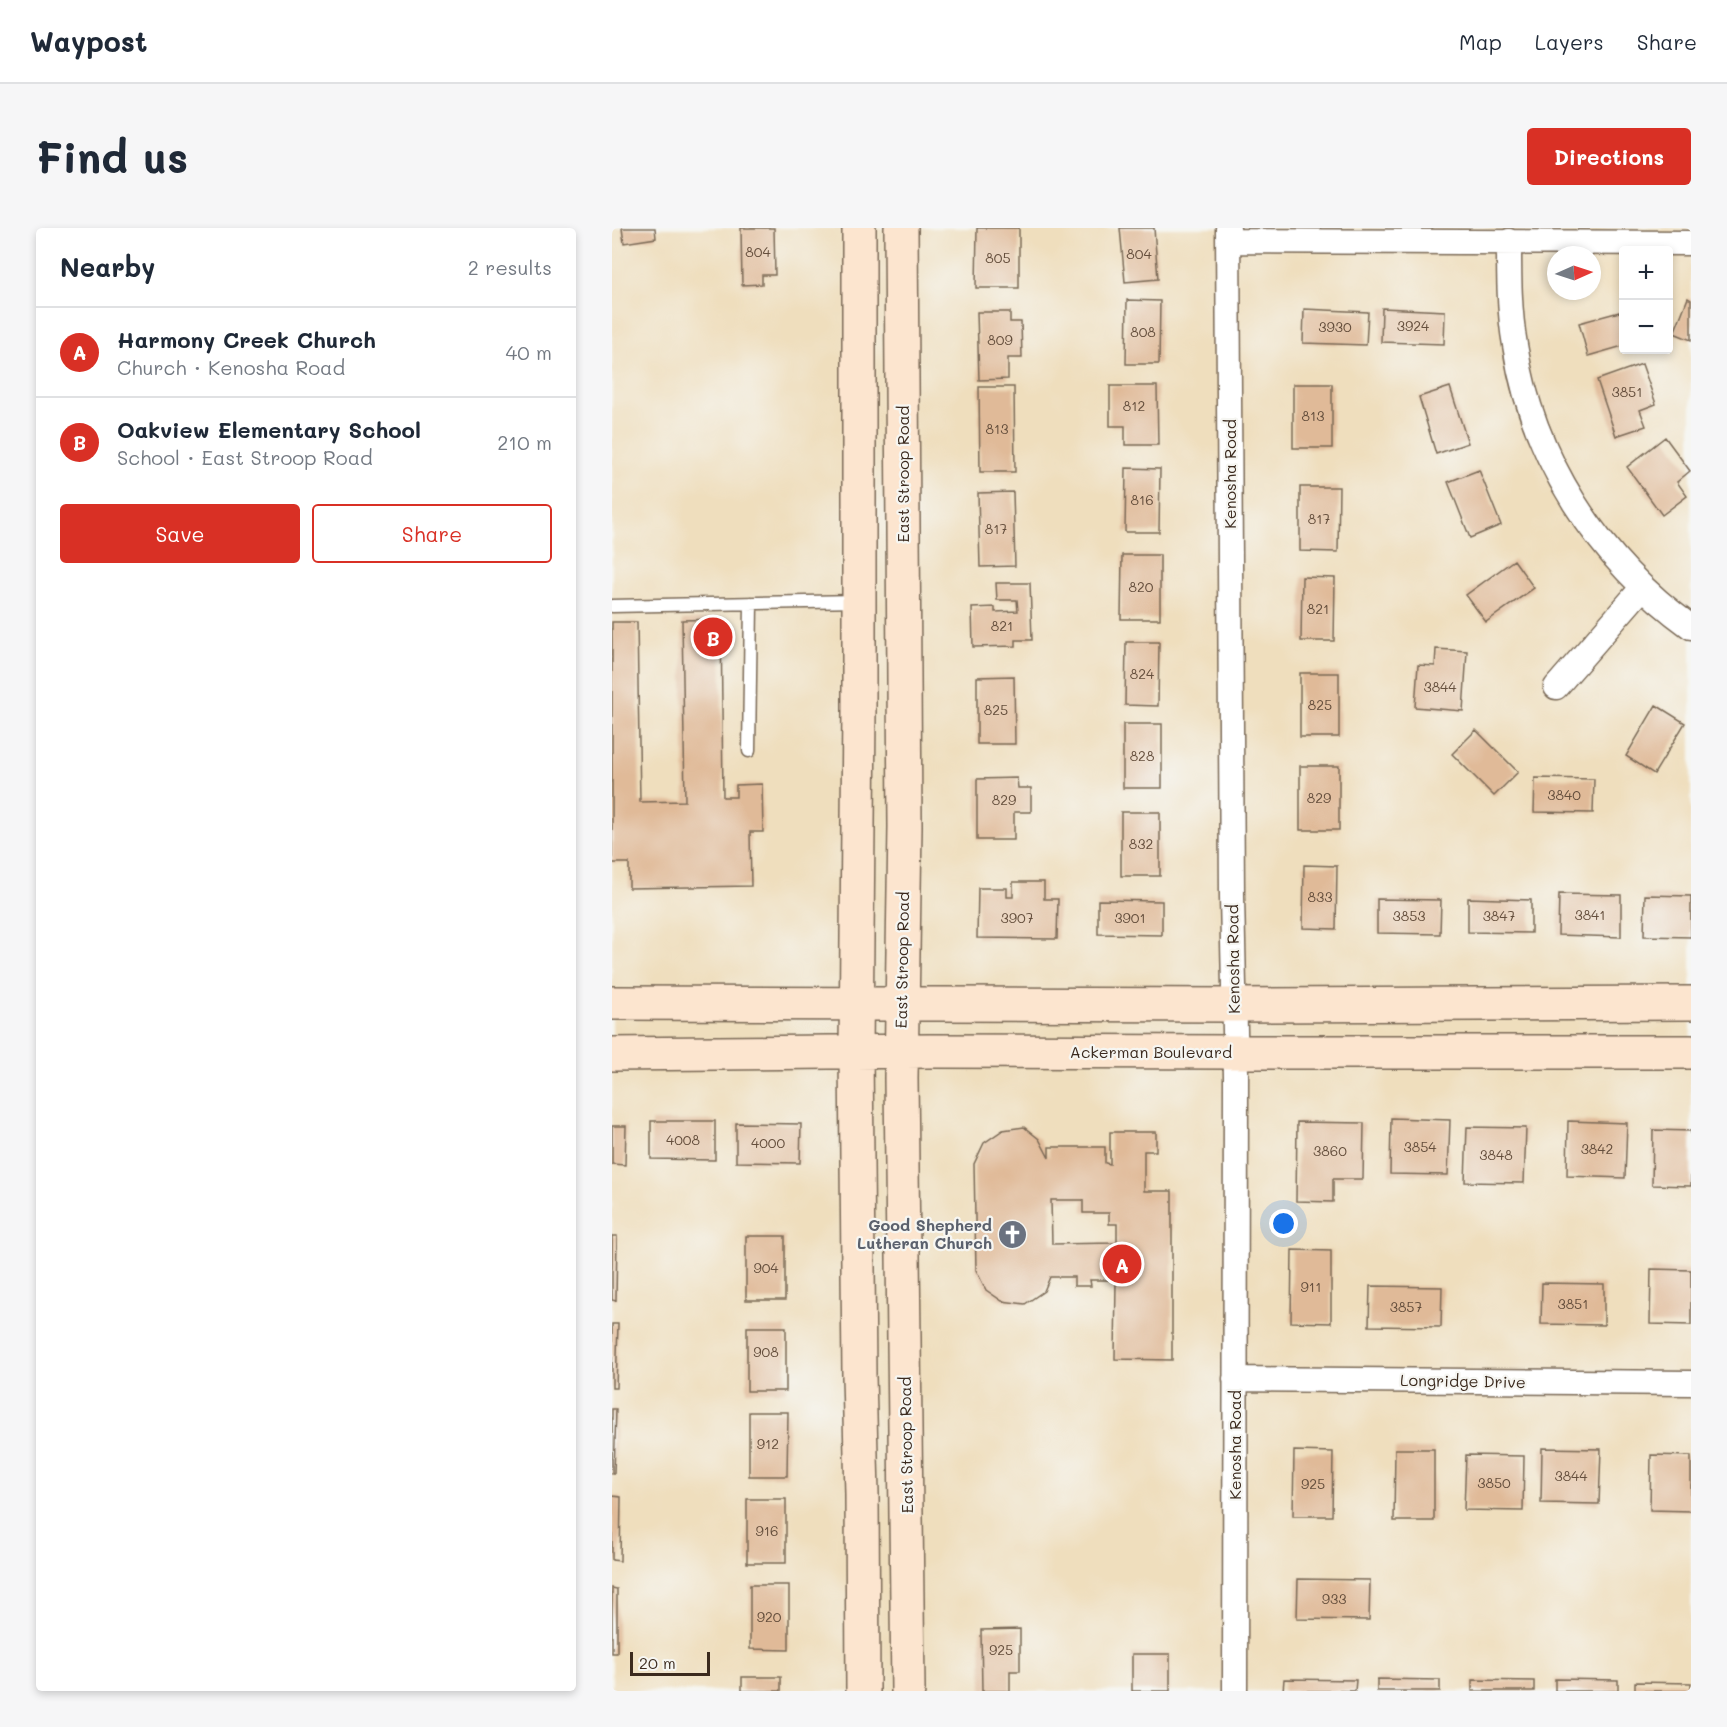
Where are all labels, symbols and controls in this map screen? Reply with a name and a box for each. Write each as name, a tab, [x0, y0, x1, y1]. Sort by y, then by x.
text: Waypost	[30, 23, 147, 59]
text: Map	[1459, 28, 1502, 55]
text: Layers	[1535, 28, 1604, 55]
text: Share	[1637, 28, 1697, 55]
button: Directions	[1527, 128, 1691, 185]
text: Find us	[36, 129, 188, 184]
house number: 804	[745, 242, 771, 261]
house number: 804	[1126, 244, 1152, 263]
north arrow	[1547, 246, 1601, 300]
map controls	[1619, 246, 1673, 354]
button: +	[1619, 246, 1673, 300]
house number: 805	[985, 248, 1011, 267]
text: Nearby	[60, 250, 155, 284]
text: 2 results	[468, 254, 552, 280]
button: −	[1619, 300, 1673, 354]
house number: 3924	[1397, 316, 1430, 335]
house number: 3930	[1318, 317, 1352, 336]
house number: 808	[1130, 322, 1156, 341]
text: Harmony Creek Church	[117, 325, 376, 354]
house number: 809	[987, 330, 1013, 349]
text: A	[73, 339, 86, 365]
text: 40 m	[506, 339, 552, 365]
text: Church · Kenosha Road	[117, 354, 345, 380]
house number: 3851	[1611, 382, 1643, 401]
house number: 812	[1123, 396, 1145, 415]
street label: East Stroop Road	[892, 406, 913, 542]
house number: 813	[1302, 406, 1324, 425]
text: Oakview Elementary School	[117, 415, 421, 444]
house number: 813	[986, 419, 1008, 438]
street label: Kenosha Road	[1219, 419, 1240, 529]
text: B	[73, 429, 86, 455]
text: 210 m	[497, 429, 552, 455]
text: School · East Stroop Road	[117, 444, 373, 470]
house number: 816	[1130, 490, 1154, 509]
button: Save	[60, 504, 300, 563]
button: Share	[312, 504, 552, 563]
house number: 817	[1308, 509, 1330, 528]
house number: 817	[985, 519, 1007, 538]
house number: 820	[1129, 577, 1154, 596]
house number: 821	[1307, 599, 1329, 618]
pin: B	[694, 614, 732, 660]
house number: 821	[991, 616, 1013, 635]
house number: 824	[1130, 664, 1155, 683]
house number: 3844	[1423, 677, 1457, 696]
house number: 825	[1308, 695, 1332, 714]
house number: 825	[984, 700, 1008, 719]
house number: 828	[1130, 746, 1154, 765]
house number: 3840	[1547, 785, 1581, 804]
house number: 829	[1307, 788, 1331, 807]
house number: 829	[992, 790, 1016, 809]
house number: 832	[1129, 834, 1153, 853]
house number: 833	[1308, 887, 1332, 906]
street label: East Stroop Road	[890, 891, 913, 1029]
street label: Kenosha Road	[1221, 904, 1244, 1014]
house number: 3841	[1574, 905, 1606, 924]
house number: 3853	[1392, 906, 1426, 925]
house number: 3847	[1483, 906, 1516, 925]
house number: 3907	[1001, 908, 1034, 927]
house number: 3901	[1114, 908, 1146, 927]
street label: Ackerman Boulevard	[1070, 1041, 1232, 1062]
house number: 4008	[666, 1130, 700, 1149]
house number: 4000	[751, 1133, 785, 1152]
house number: 3854	[1403, 1137, 1437, 1156]
house number: 3842	[1581, 1139, 1613, 1158]
house number: 3860	[1313, 1141, 1347, 1160]
house number: 3848	[1479, 1145, 1513, 1164]
your location	[1269, 1209, 1298, 1238]
place label: Good Shepherd Lutheran Church	[857, 1214, 992, 1253]
church icon: Good Shepherd Lutheran Church	[997, 1218, 1029, 1250]
pin: A	[1102, 1242, 1142, 1286]
house number: 904	[753, 1258, 779, 1277]
house number: 911	[1301, 1277, 1321, 1296]
house number: 3851	[1557, 1294, 1589, 1313]
house number: 3857	[1390, 1297, 1423, 1316]
house number: 908	[753, 1342, 779, 1361]
street label: Longridge Drive	[1400, 1369, 1526, 1392]
street label: East Stroop Road	[894, 1376, 917, 1514]
street label: Kenosha Road	[1224, 1390, 1245, 1500]
house number: 912	[757, 1434, 779, 1453]
house number: 3844	[1554, 1466, 1588, 1485]
house number: 3850	[1477, 1473, 1511, 1492]
house number: 925	[1301, 1474, 1325, 1493]
house number: 916	[756, 1521, 779, 1540]
house number: 933	[1322, 1589, 1346, 1608]
house number: 920	[757, 1607, 782, 1626]
house number: 925	[989, 1640, 1013, 1659]
scale bar	[630, 1649, 710, 1676]
text: 20 m	[639, 1652, 676, 1673]

